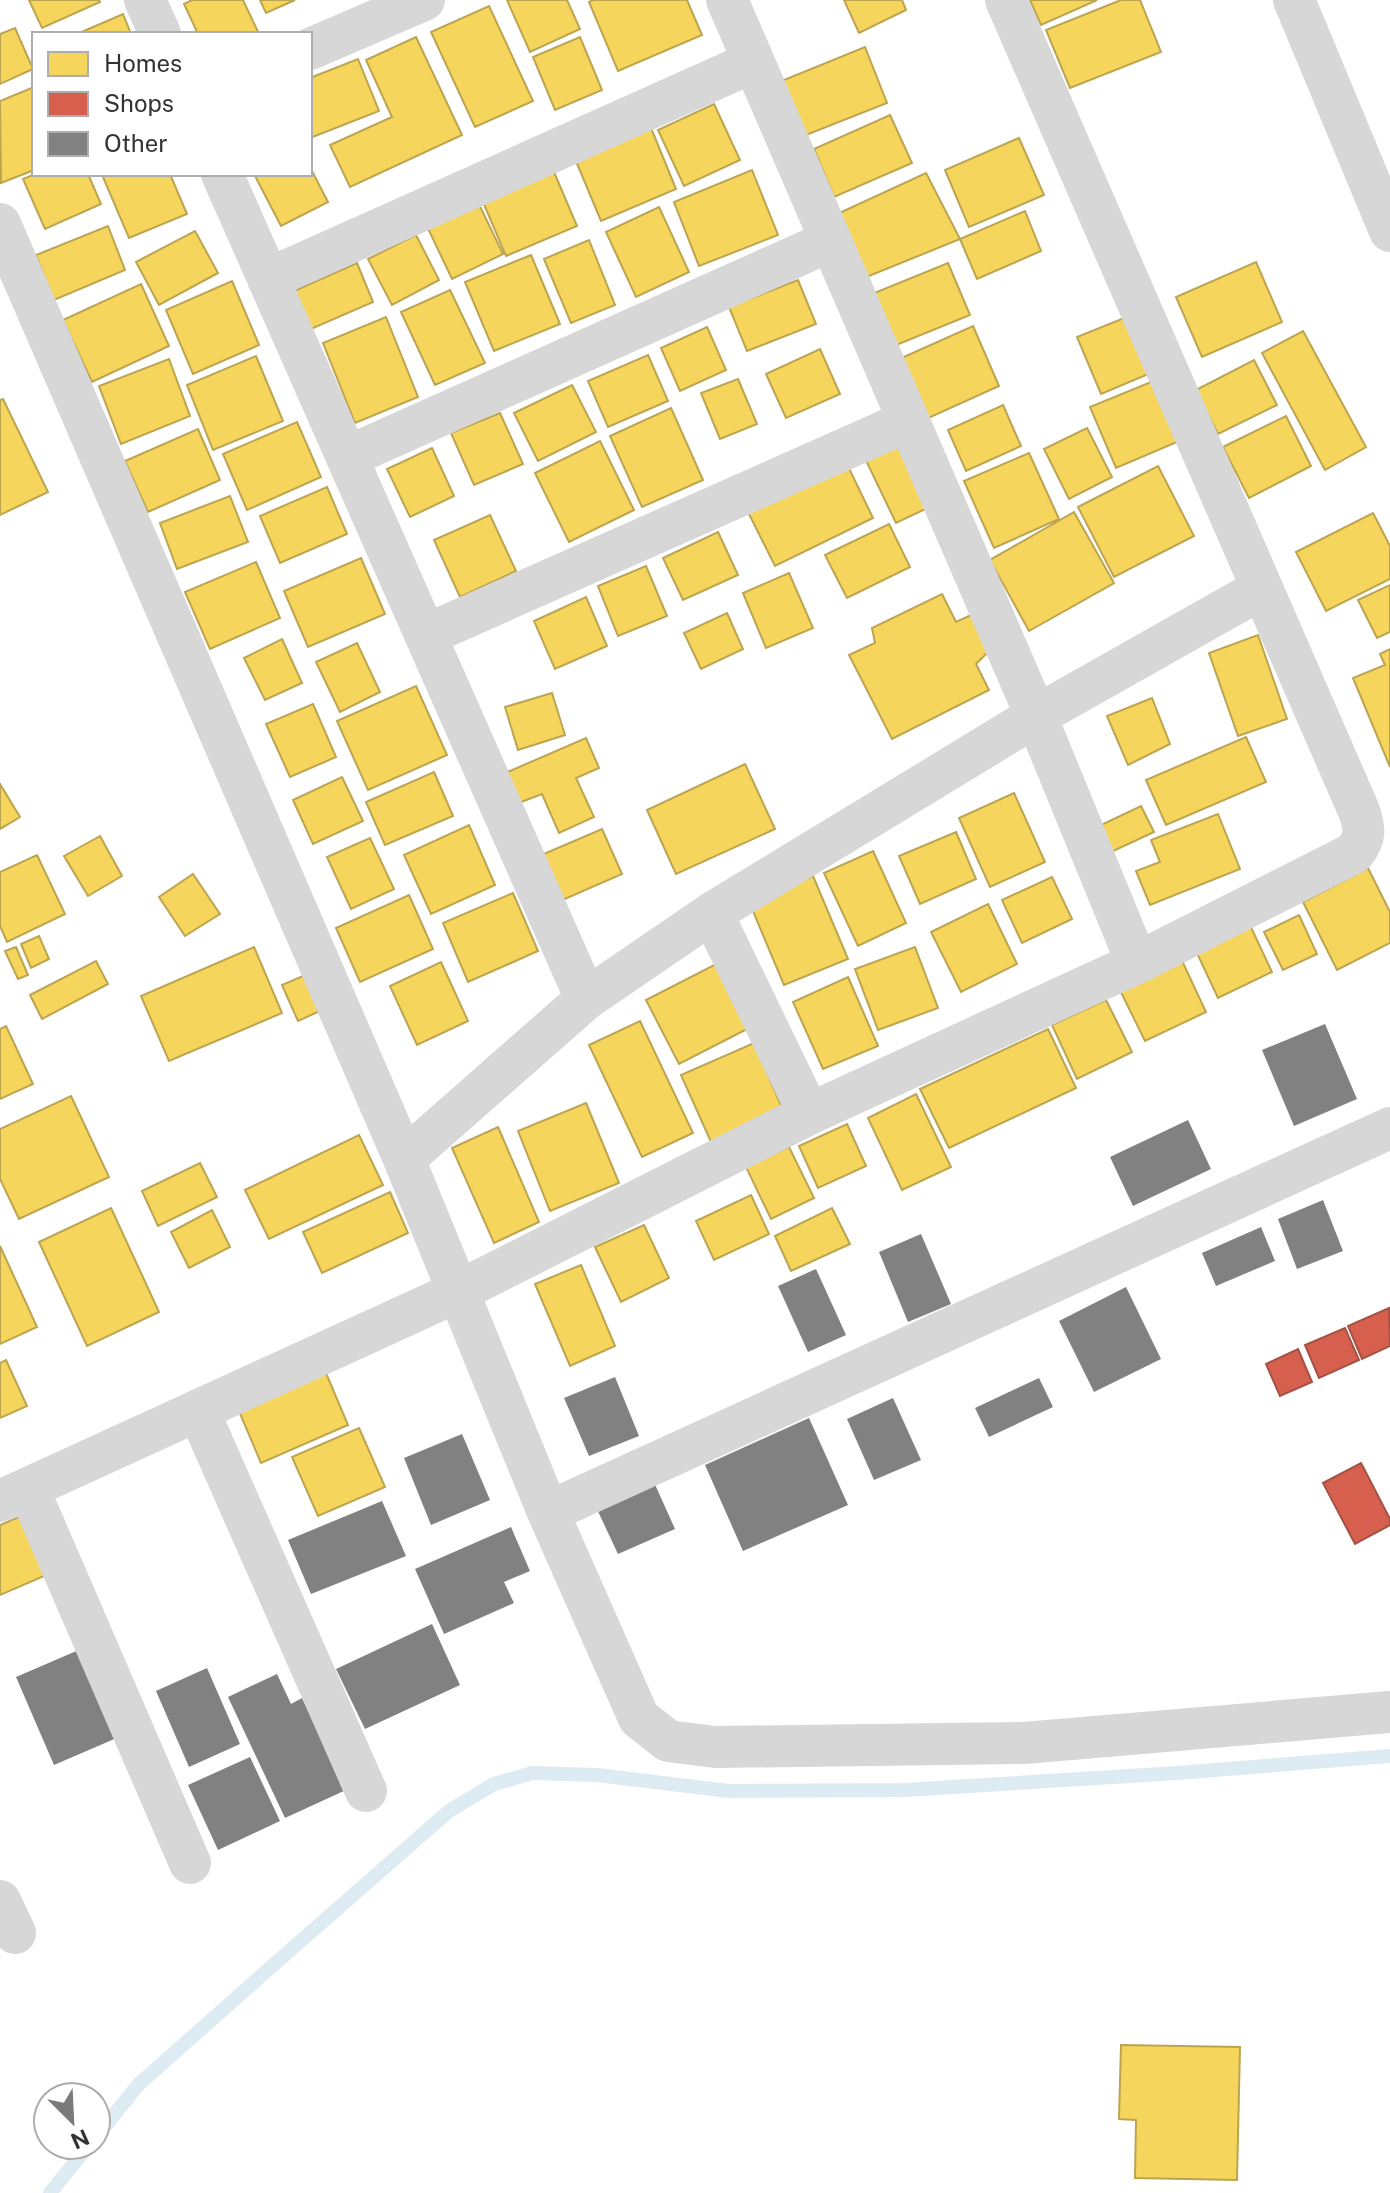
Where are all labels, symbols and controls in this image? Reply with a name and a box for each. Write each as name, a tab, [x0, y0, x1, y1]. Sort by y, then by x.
legend	[32, 32, 312, 176]
text: Homes	[104, 49, 182, 77]
text: Shops	[104, 89, 174, 117]
text: Other	[104, 129, 168, 157]
north arrow	[32, 2081, 112, 2161]
text: N	[67, 2124, 93, 2155]

